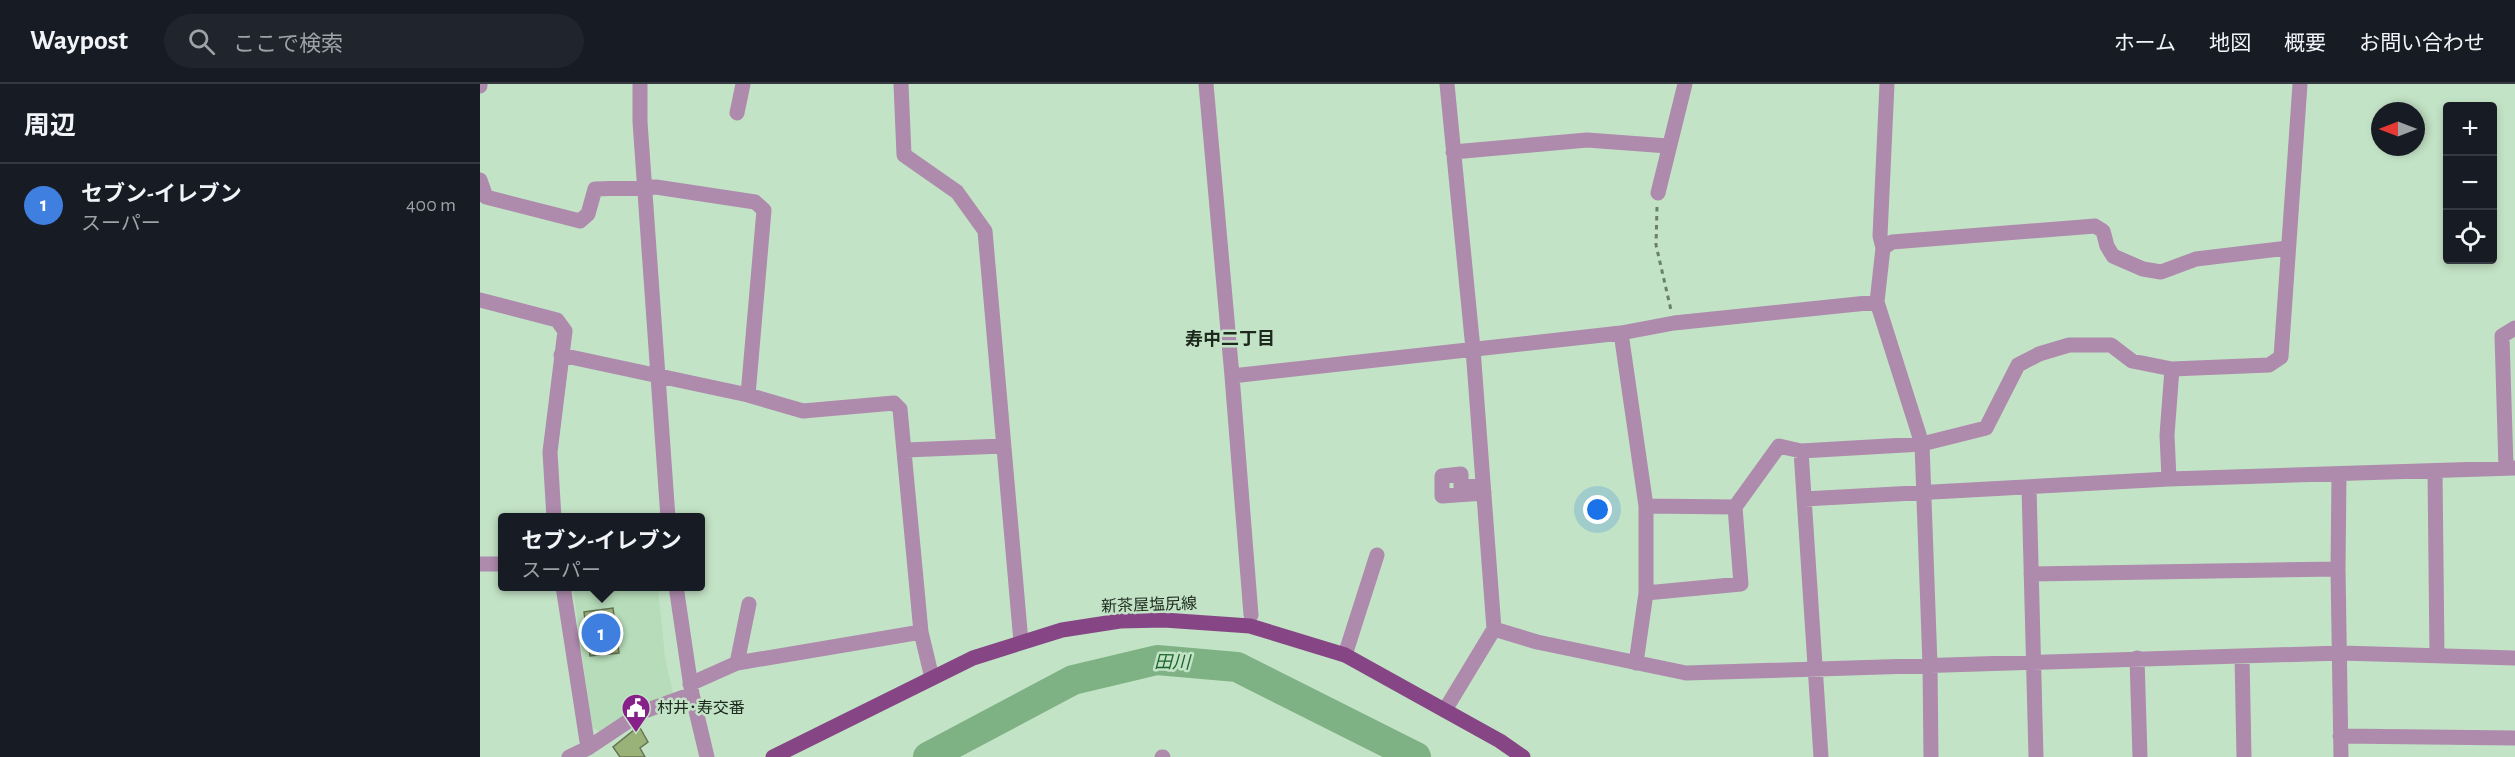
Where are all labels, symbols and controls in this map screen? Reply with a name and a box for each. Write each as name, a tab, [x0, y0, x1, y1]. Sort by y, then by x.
search box	[164, 14, 584, 68]
icon: search	[185, 25, 218, 58]
text: Waypost	[30, 27, 128, 55]
text: ここで検索	[233, 33, 343, 55]
text: ホーム	[2114, 33, 2176, 54]
text: 地図	[2209, 33, 2251, 54]
text: 概要	[2284, 33, 2326, 54]
text: お問い合わせ	[2359, 33, 2485, 54]
north arrow	[2371, 102, 2425, 156]
map controls	[2443, 102, 2497, 264]
button: +	[2443, 102, 2497, 156]
text: 周辺	[24, 113, 76, 139]
button: −	[2443, 156, 2497, 210]
text: セブン-イレブン	[81, 183, 242, 205]
text: 1	[40, 195, 47, 215]
text: 400 m	[406, 195, 456, 215]
button: locate	[2443, 210, 2497, 264]
text: スーパー	[81, 214, 161, 234]
district label: 寿中二丁目	[1185, 329, 1275, 349]
your location	[1583, 495, 1612, 524]
popup	[498, 513, 705, 591]
text: セブン-イレブン	[521, 530, 682, 552]
text: スーパー	[521, 561, 601, 581]
street label: 新茶屋塩尻線	[1101, 594, 1197, 615]
pin: 1	[582, 610, 620, 656]
water label: 田川	[1154, 653, 1192, 672]
public building icon: 村井･寿交番	[620, 692, 652, 734]
place label: 村井･寿交番	[657, 699, 745, 716]

